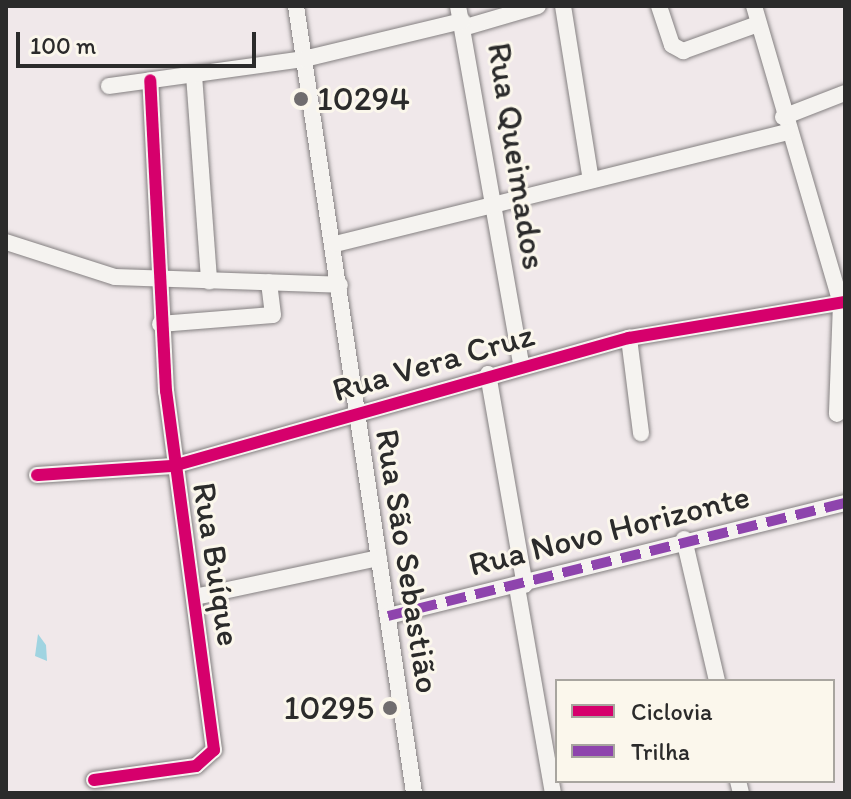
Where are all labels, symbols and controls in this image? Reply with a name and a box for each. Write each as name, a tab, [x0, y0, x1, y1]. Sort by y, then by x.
scale bar	[20, 16, 260, 66]
text: 100 m	[30, 31, 96, 60]
street label: Rua Queimados	[479, 40, 555, 272]
place label: 10294	[317, 79, 410, 119]
marker: 10294	[292, 90, 310, 108]
street label: Rua Vera Cruz	[328, 314, 538, 410]
street label: Rua São Sebastião	[367, 426, 449, 696]
street label: Rua Novo Horizonte	[464, 475, 754, 585]
street label: Rua Buíque	[184, 479, 250, 649]
legend	[555, 679, 835, 783]
place label: 10295	[284, 688, 374, 728]
text: Ciclovia	[631, 697, 713, 726]
marker: 10295	[381, 699, 399, 717]
text: Trilha	[631, 737, 690, 766]

